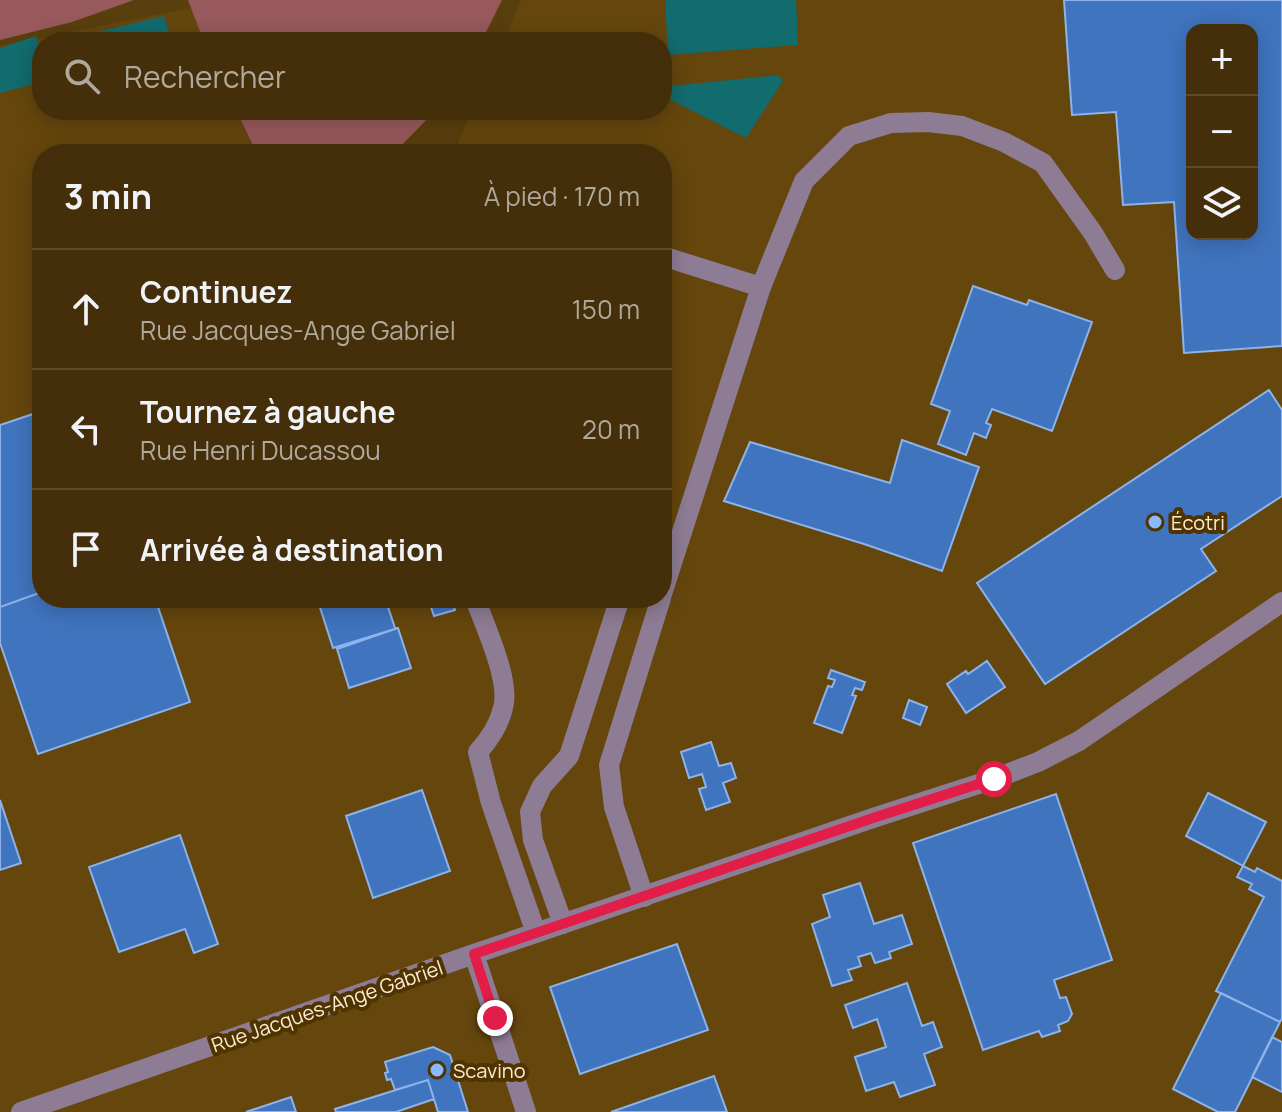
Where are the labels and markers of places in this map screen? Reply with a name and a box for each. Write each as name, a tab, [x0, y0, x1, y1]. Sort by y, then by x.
place label: Écotri	[1171, 509, 1225, 536]
marker: Écotri	[1146, 513, 1164, 531]
place label: Scavino	[453, 1057, 526, 1084]
marker: Scavino	[428, 1061, 446, 1079]

